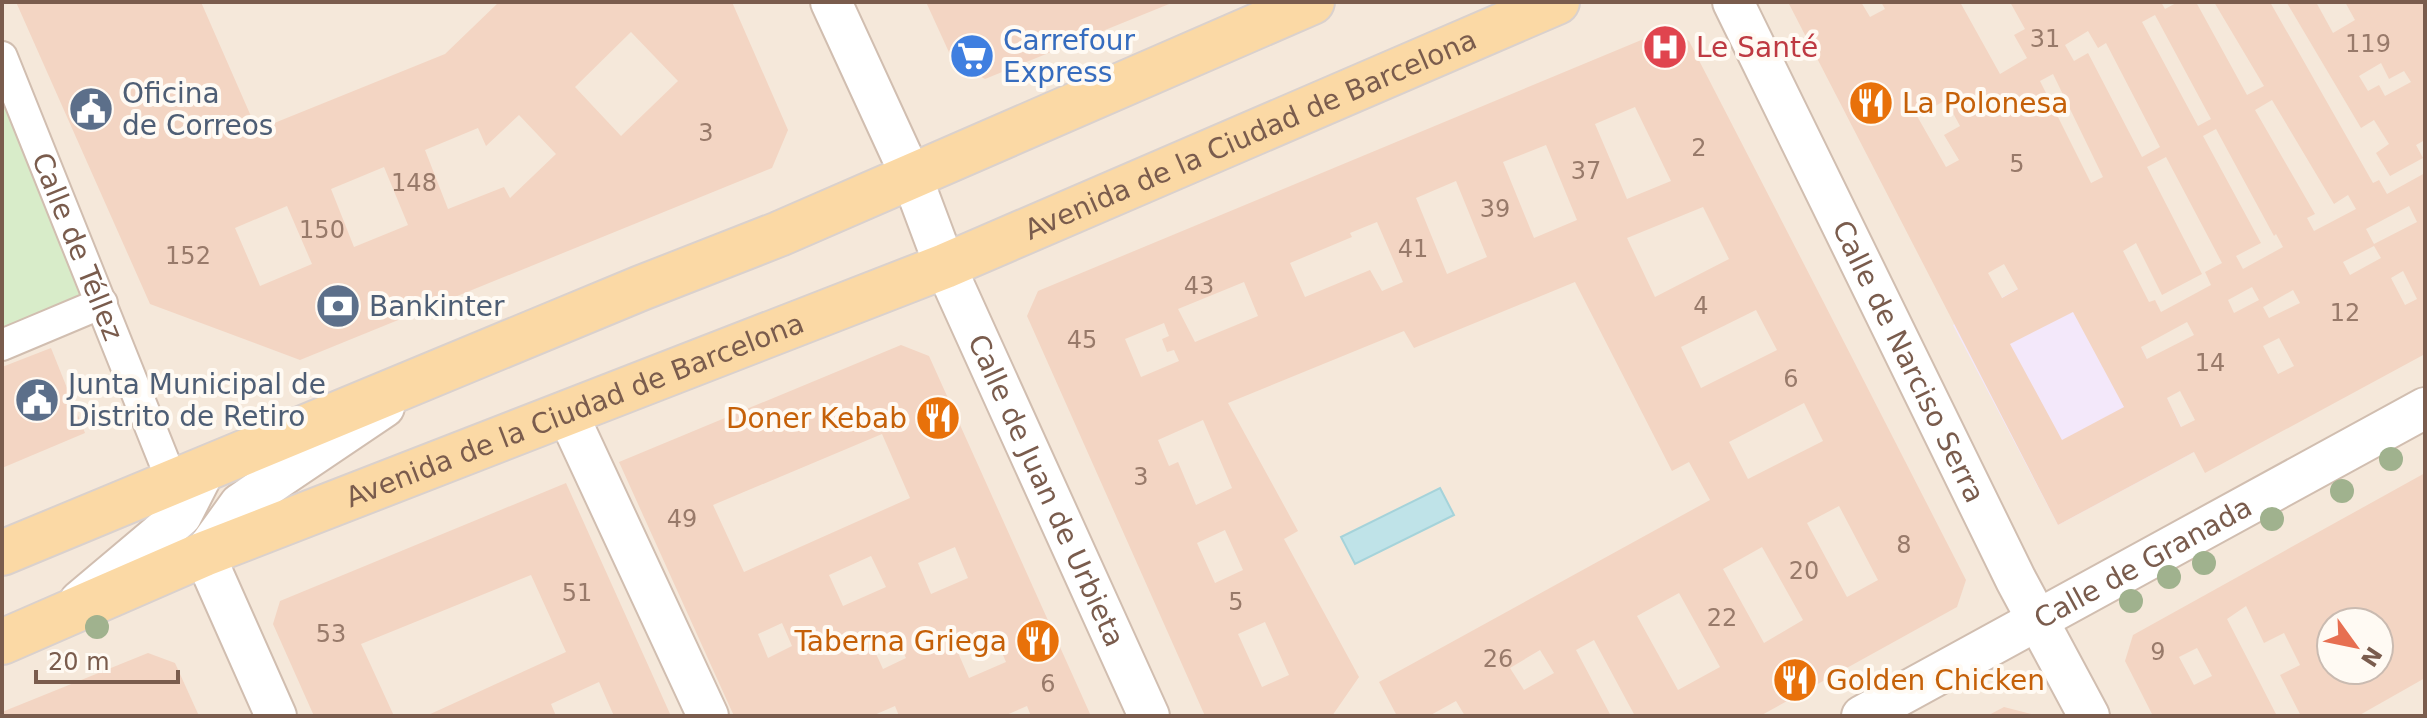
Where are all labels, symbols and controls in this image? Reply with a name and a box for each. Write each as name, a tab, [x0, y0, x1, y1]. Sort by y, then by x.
street label: Avenida de la Ciudad de Barcelona	[1019, 22, 1481, 246]
hospital icon: Le Santé	[1641, 23, 1689, 71]
place label: Carrefour Express	[1003, 24, 1136, 89]
house number: 31	[2030, 25, 2060, 53]
house number: 119	[2345, 30, 2391, 58]
place label: Le Santé	[1696, 31, 1818, 64]
supermarket icon: Carrefour Express	[948, 32, 996, 80]
place label: Oficina de Correos	[122, 77, 273, 142]
restaurant icon: La Polonesa	[1847, 79, 1895, 127]
public building icon: Oficina de Correos	[67, 85, 115, 133]
place label: La Polonesa	[1902, 87, 2068, 120]
house number: 3	[698, 119, 714, 147]
house number: 2	[1691, 134, 1707, 162]
street label: Calle de Téllez	[25, 148, 130, 345]
house number: 5	[2009, 150, 2025, 178]
house number: 37	[1571, 157, 1601, 185]
house number: 148	[391, 169, 437, 197]
house number: 39	[1480, 195, 1510, 223]
street label: Calle de Narciso Serra	[1826, 215, 1992, 508]
house number: 150	[299, 216, 345, 244]
house number: 41	[1398, 235, 1428, 263]
house number: 152	[165, 242, 211, 270]
house number: 43	[1184, 272, 1214, 300]
bank icon: Bankinter	[314, 282, 362, 330]
place label: Bankinter	[369, 290, 505, 323]
house number: 4	[1693, 292, 1709, 320]
house number: 12	[2330, 299, 2360, 327]
street label: Avenida de la Ciudad de Barcelona	[341, 306, 808, 514]
house number: 45	[1067, 326, 1097, 354]
street label: Calle de Juan de Urbieta	[962, 329, 1132, 652]
house number: 14	[2195, 349, 2225, 377]
house number: 6	[1783, 365, 1799, 393]
place label: Junta Municipal de Distrito de Retiro	[66, 368, 326, 433]
public building icon: Junta Municipal de Distrito de Retiro	[13, 376, 61, 424]
restaurant icon: Doner Kebab	[914, 394, 962, 442]
place label: Doner Kebab	[726, 402, 907, 435]
house number: 3	[1133, 463, 1149, 491]
street label: Calle de Granada	[2028, 490, 2257, 635]
house number: 49	[667, 505, 697, 533]
house number: 8	[1896, 531, 1912, 559]
house number: 20	[1789, 557, 1819, 585]
house number: 51	[562, 579, 592, 607]
house number: 5	[1228, 588, 1244, 616]
house number: 22	[1707, 604, 1737, 632]
north arrow	[2315, 606, 2395, 686]
restaurant icon: Taberna Griega	[1014, 617, 1062, 665]
house number: 53	[316, 620, 346, 648]
place label: Taberna Griega	[793, 625, 1007, 658]
scale bar	[36, 634, 178, 684]
house number: 9	[2150, 638, 2166, 666]
text: N	[2356, 642, 2387, 671]
house number: 26	[1483, 645, 1513, 673]
text: 20 m	[48, 648, 110, 676]
restaurant icon: Golden Chicken	[1771, 656, 1819, 704]
place label: Golden Chicken	[1826, 664, 2045, 697]
house number: 6	[1040, 670, 1056, 698]

